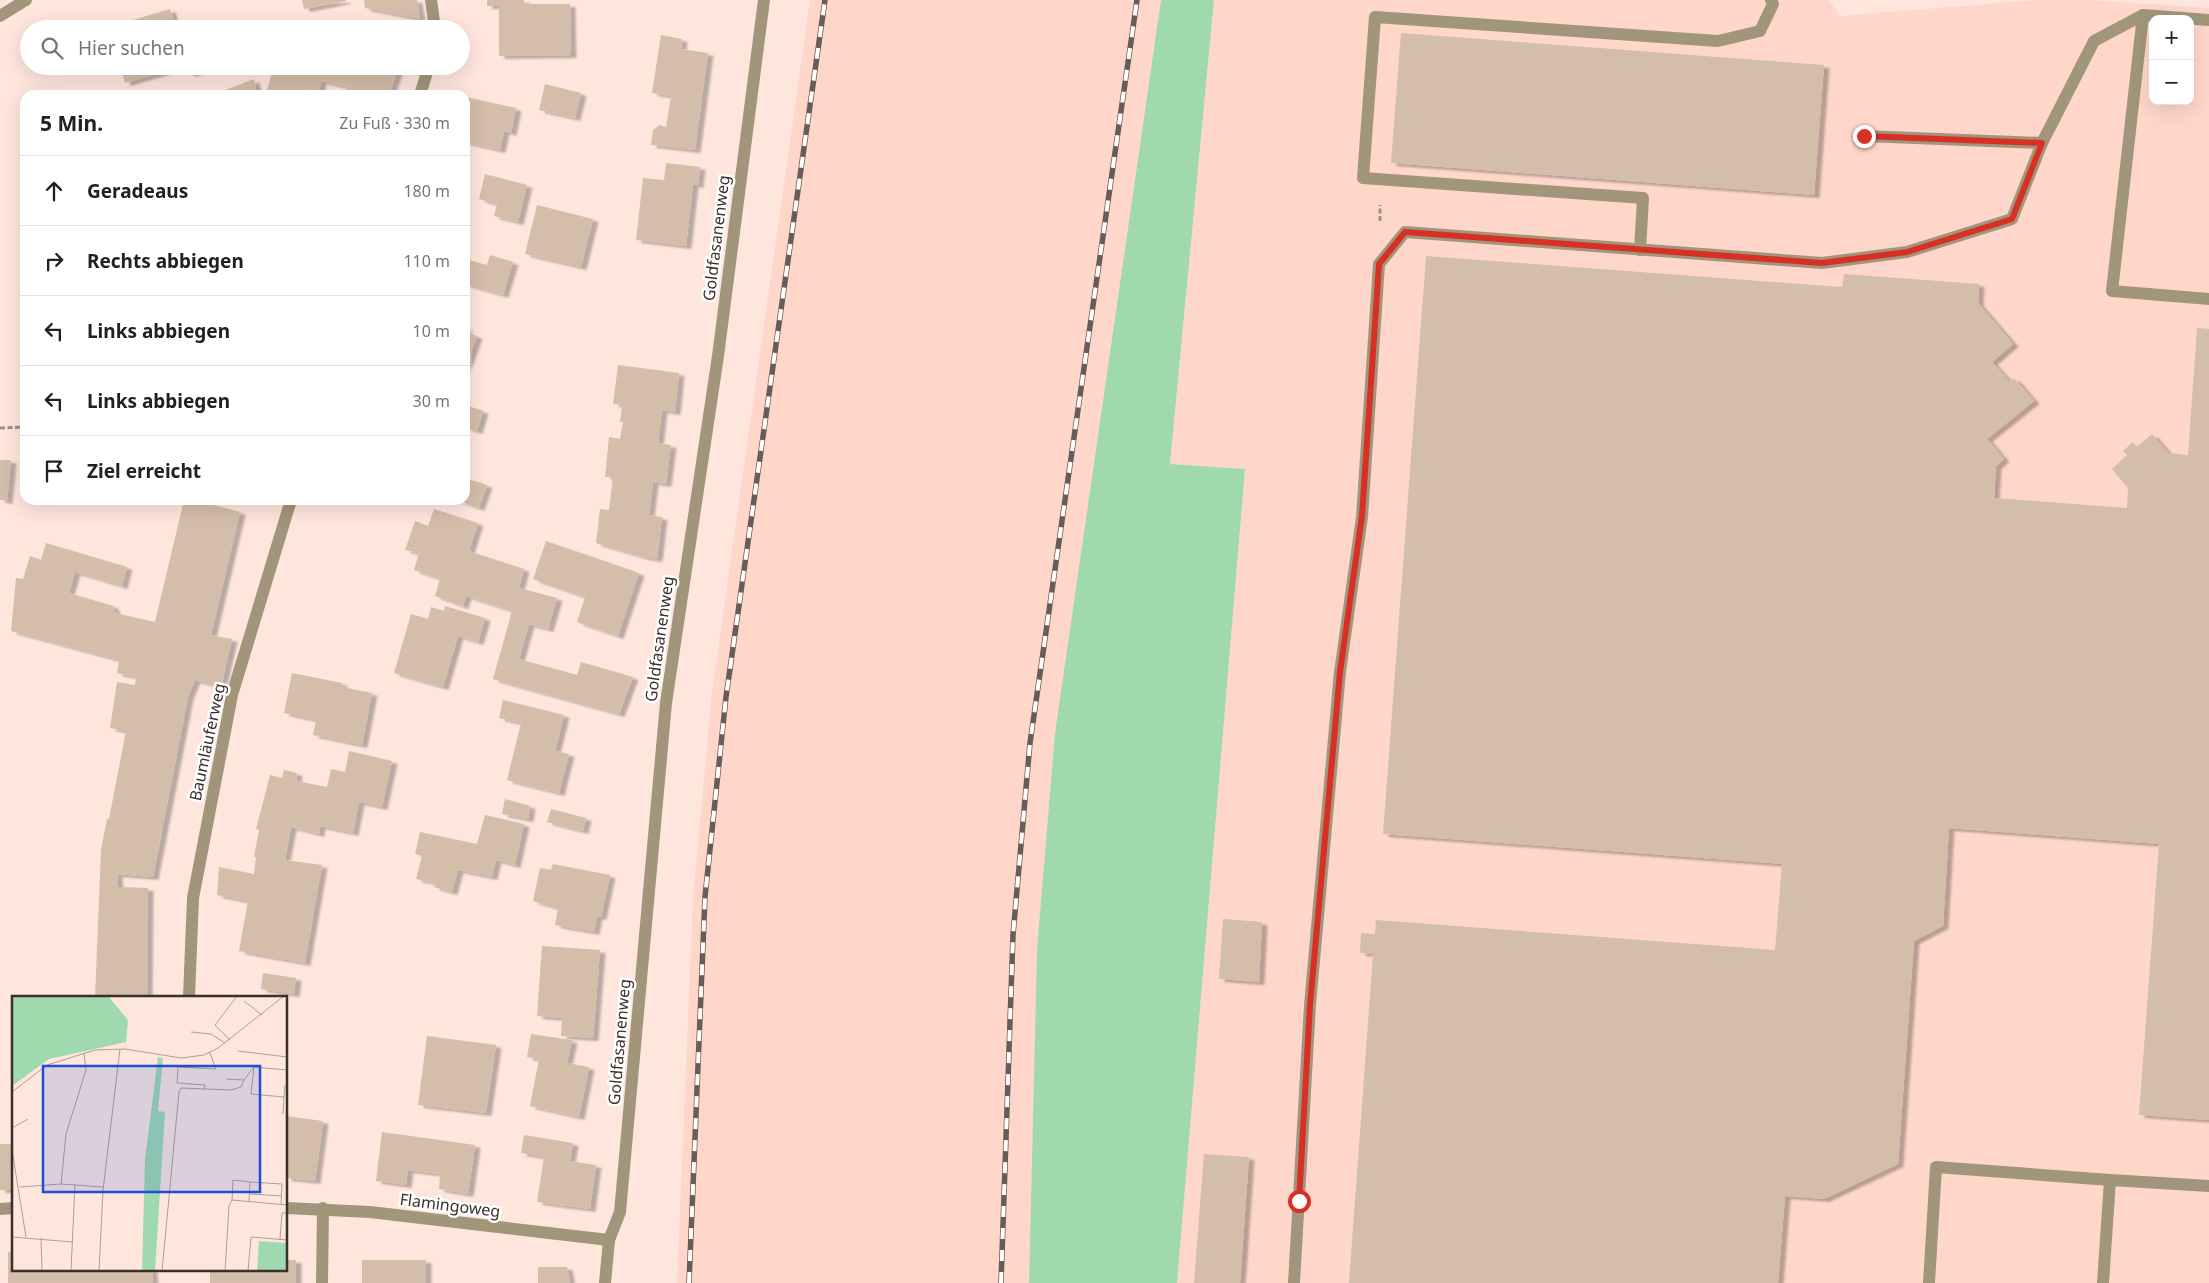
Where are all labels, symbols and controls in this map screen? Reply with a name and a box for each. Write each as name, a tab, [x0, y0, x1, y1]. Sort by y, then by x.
map controls	[2149, 15, 2194, 105]
button: +	[2149, 15, 2194, 60]
search box	[20, 20, 470, 75]
icon: search	[38, 34, 66, 62]
text: Hier suchen	[78, 35, 185, 61]
button: −	[2149, 60, 2194, 105]
text: 5 Min.	[40, 109, 103, 137]
text: Zu Fuß · 330 m	[339, 112, 450, 134]
route end	[1853, 125, 1876, 148]
street label: Goldfasanenweg	[697, 174, 735, 302]
icon: ahead	[40, 177, 68, 205]
text: Geradeaus	[87, 178, 188, 204]
text: 180 m	[403, 180, 450, 202]
icon: right	[40, 247, 68, 275]
text: Rechts abbiegen	[87, 248, 244, 274]
text: 110 m	[403, 250, 450, 272]
icon: left	[40, 317, 68, 345]
text: Links abbiegen	[87, 318, 230, 344]
text: 10 m	[413, 320, 450, 342]
icon: left	[40, 387, 68, 415]
text: Links abbiegen	[87, 388, 230, 414]
text: 30 m	[413, 390, 450, 412]
icon: arrive	[40, 457, 68, 485]
text: Ziel erreicht	[87, 458, 201, 484]
street label: Goldfasanenweg	[639, 575, 679, 703]
street label: Baumläuferweg	[184, 681, 230, 803]
street label: Goldfasanenweg	[603, 978, 635, 1106]
inset map	[12, 996, 288, 1270]
street label: Flamingoweg	[399, 1188, 501, 1222]
route start	[1288, 1190, 1311, 1213]

